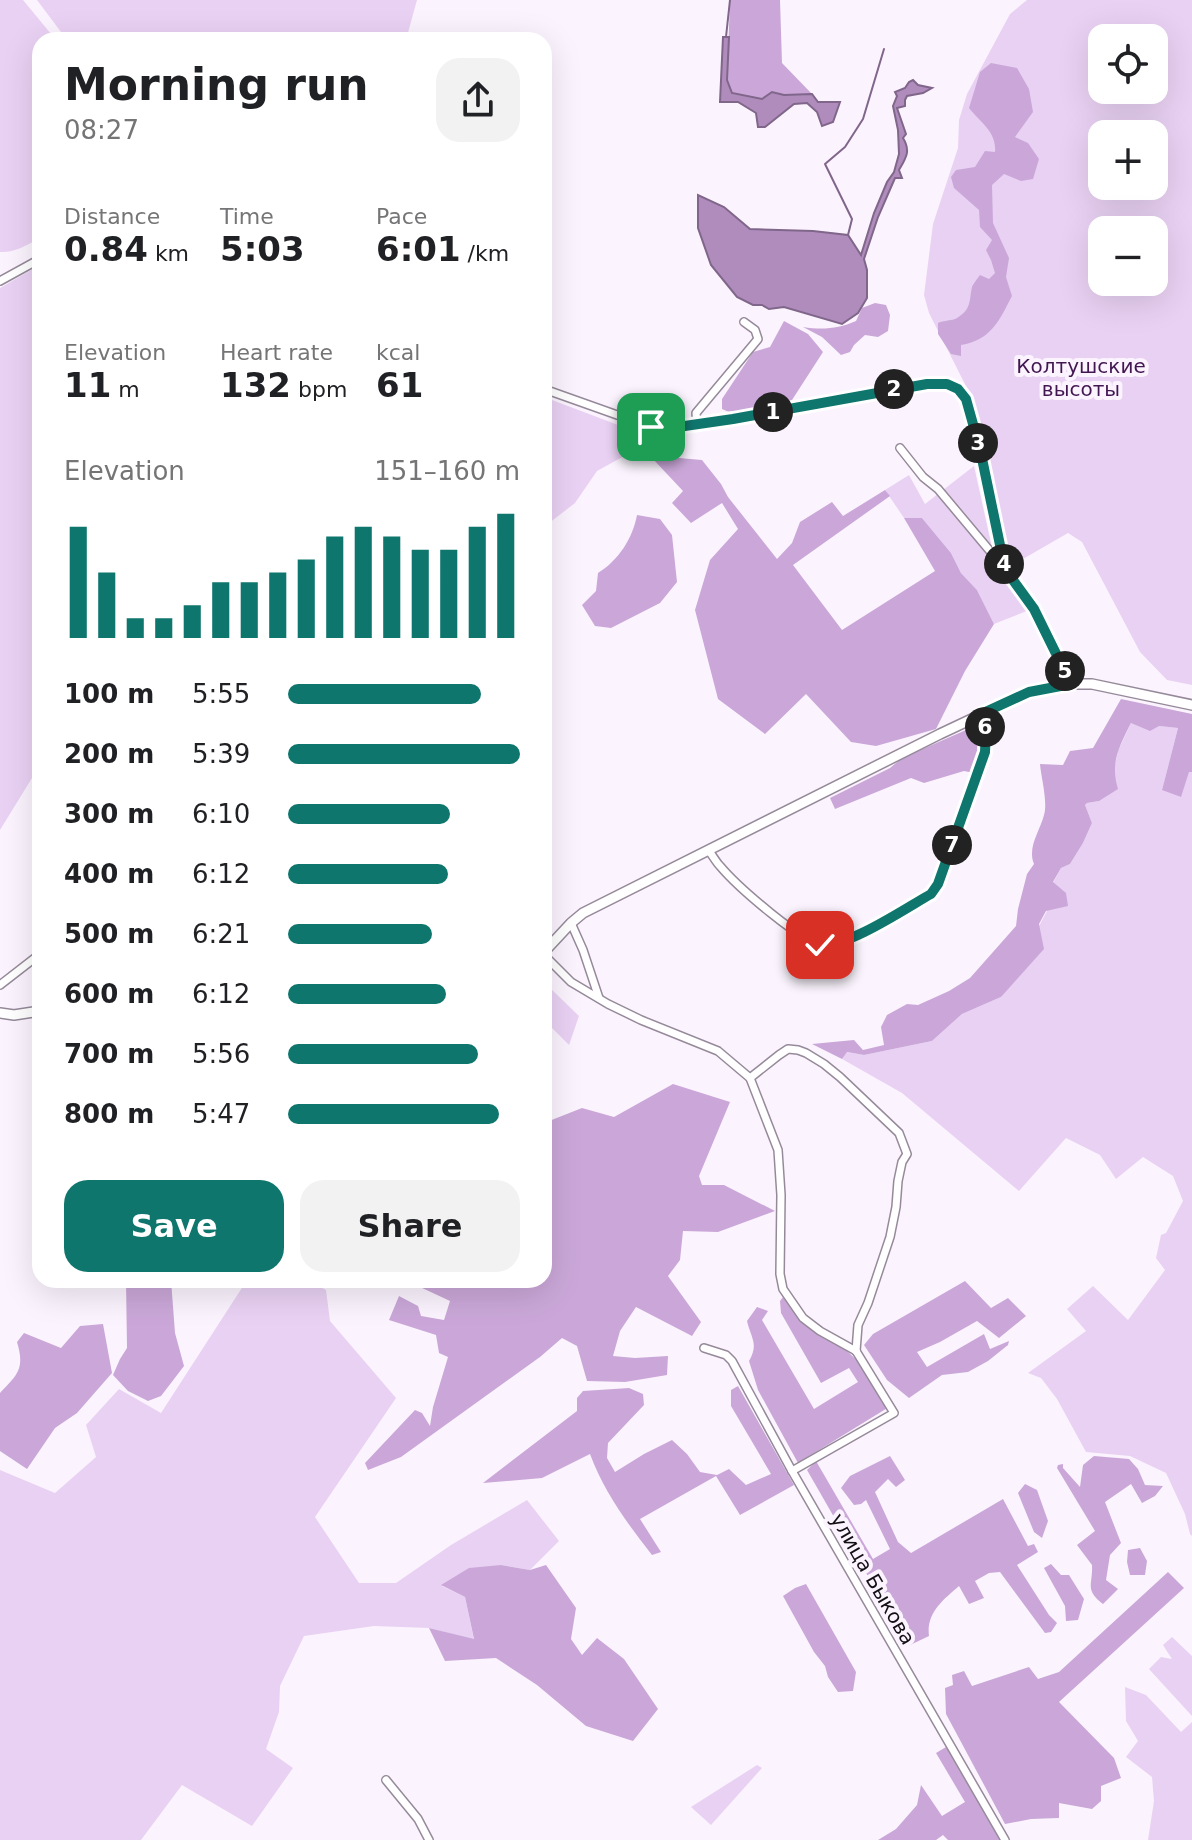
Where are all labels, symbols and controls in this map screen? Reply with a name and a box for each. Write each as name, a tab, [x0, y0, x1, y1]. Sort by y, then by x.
map controls	[1088, 24, 1168, 296]
button: locate	[1088, 24, 1168, 104]
button: share	[436, 58, 520, 142]
text: Morning run	[64, 59, 369, 110]
text: 08:27	[64, 115, 139, 145]
button: +	[1088, 120, 1168, 200]
text: Distance	[64, 204, 160, 229]
text: Time	[220, 204, 274, 229]
text: Pace	[376, 204, 427, 229]
button: −	[1088, 216, 1168, 296]
text: 0.84	[64, 229, 148, 269]
text: 5:03	[220, 229, 305, 269]
text: 6:01	[376, 229, 461, 269]
text: km	[148, 241, 189, 266]
text: /km	[461, 241, 509, 266]
text: Elevation	[64, 340, 166, 365]
text: Heart rate	[220, 340, 333, 365]
text: kcal	[376, 340, 420, 365]
park label: Колтушские высоты	[1016, 354, 1146, 401]
text: 11	[64, 365, 111, 405]
text: 132	[220, 365, 291, 405]
text: 61	[376, 365, 423, 405]
pin: 2	[874, 369, 914, 409]
text: 2	[886, 376, 902, 401]
text: m	[111, 377, 140, 402]
text: bpm	[291, 377, 347, 402]
pin: 1	[753, 392, 793, 432]
pin	[617, 393, 685, 461]
text: 1	[765, 399, 781, 424]
icon: arrive	[629, 405, 673, 449]
pin: 3	[958, 423, 998, 463]
text: 3	[970, 430, 986, 455]
text: Elevation	[64, 456, 185, 486]
text: 151–160 m	[374, 456, 520, 486]
pin: 4	[984, 544, 1024, 584]
text: 4	[996, 551, 1012, 576]
pin: 5	[1045, 651, 1085, 691]
text: 5	[1057, 658, 1073, 683]
text: 100 m	[64, 679, 154, 709]
text: 5:55	[192, 679, 250, 709]
pin: 6	[965, 707, 1005, 747]
text: 6	[977, 714, 993, 739]
text: 200 m	[64, 739, 154, 769]
text: 5:39	[192, 739, 250, 769]
text: 300 m	[64, 799, 154, 829]
text: 6:10	[192, 799, 250, 829]
pin: 7	[932, 825, 972, 865]
text: 7	[944, 832, 960, 857]
text: 400 m	[64, 859, 154, 889]
text: 6:12	[192, 859, 250, 889]
pin	[786, 911, 854, 979]
text: 500 m	[64, 919, 154, 949]
text: 6:21	[192, 919, 250, 949]
icon: check	[798, 923, 842, 967]
text: 600 m	[64, 979, 154, 1009]
text: 6:12	[192, 979, 250, 1009]
text: 700 m	[64, 1039, 154, 1069]
text: 5:56	[192, 1039, 250, 1069]
text: 800 m	[64, 1099, 154, 1129]
text: 5:47	[192, 1099, 250, 1129]
button: Save	[64, 1180, 284, 1272]
button: Share	[300, 1180, 520, 1272]
street label: улица Быкова	[826, 1509, 920, 1649]

